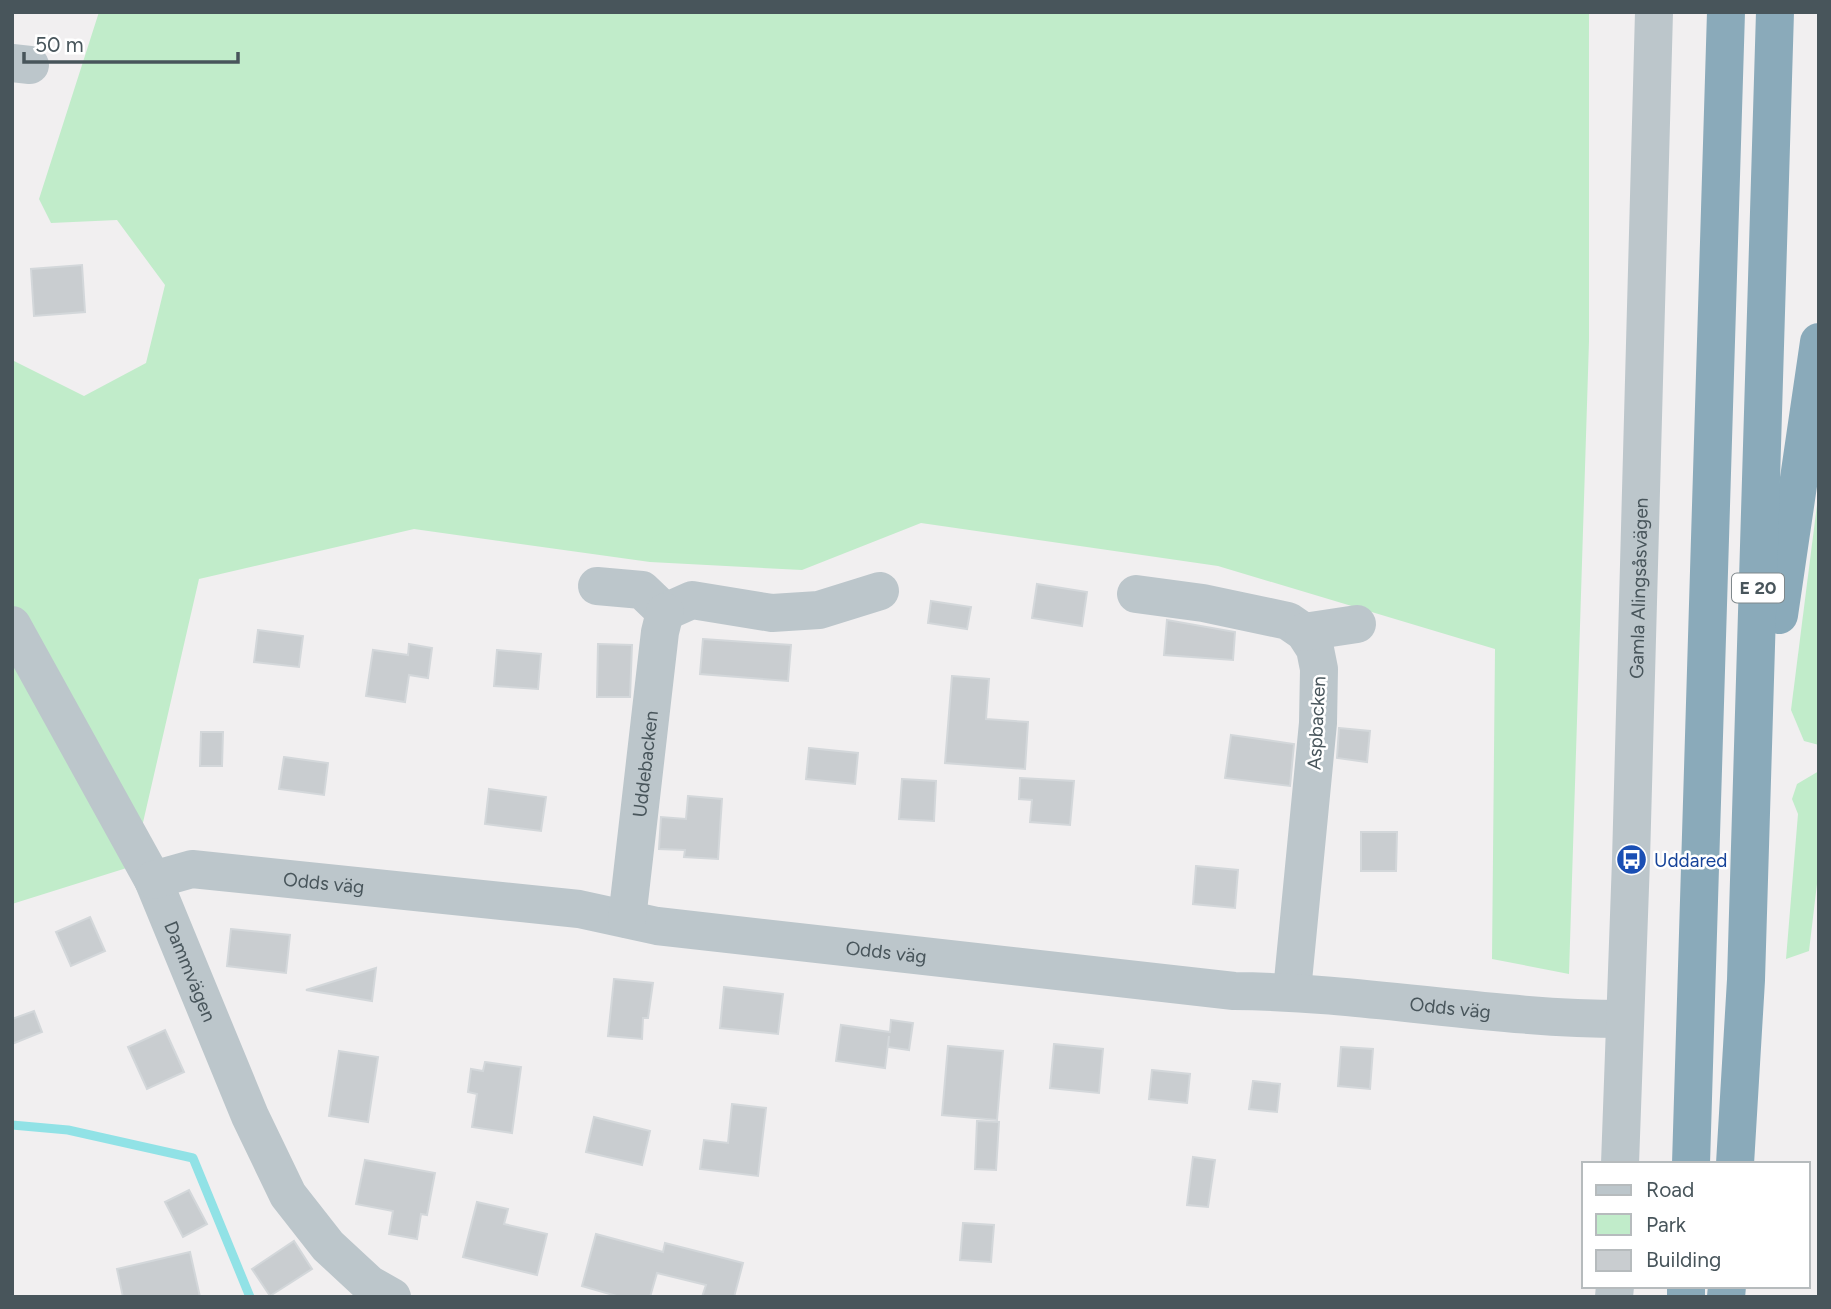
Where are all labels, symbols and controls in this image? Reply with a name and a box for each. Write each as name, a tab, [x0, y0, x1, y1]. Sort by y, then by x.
scale bar	[24, 21, 238, 65]
text: 50 m	[35, 32, 84, 57]
street label: Gamla Alingsåsvägen	[1625, 497, 1653, 679]
road number: E 20	[1732, 574, 1784, 602]
street label: Aspbacken	[1303, 675, 1330, 771]
street label: Uddebacken	[628, 710, 663, 819]
bus stop icon: Uddared	[1614, 843, 1648, 877]
place label: Uddared	[1654, 849, 1727, 872]
street label: Odds väg	[282, 867, 365, 899]
street label: Dammvägen	[159, 918, 221, 1025]
street label: Odds väg	[844, 936, 928, 968]
street label: Odds väg	[1409, 992, 1492, 1024]
legend	[1582, 1162, 1810, 1288]
text: Road	[1646, 1177, 1694, 1202]
text: Park	[1646, 1212, 1687, 1237]
text: Building	[1646, 1247, 1721, 1272]

